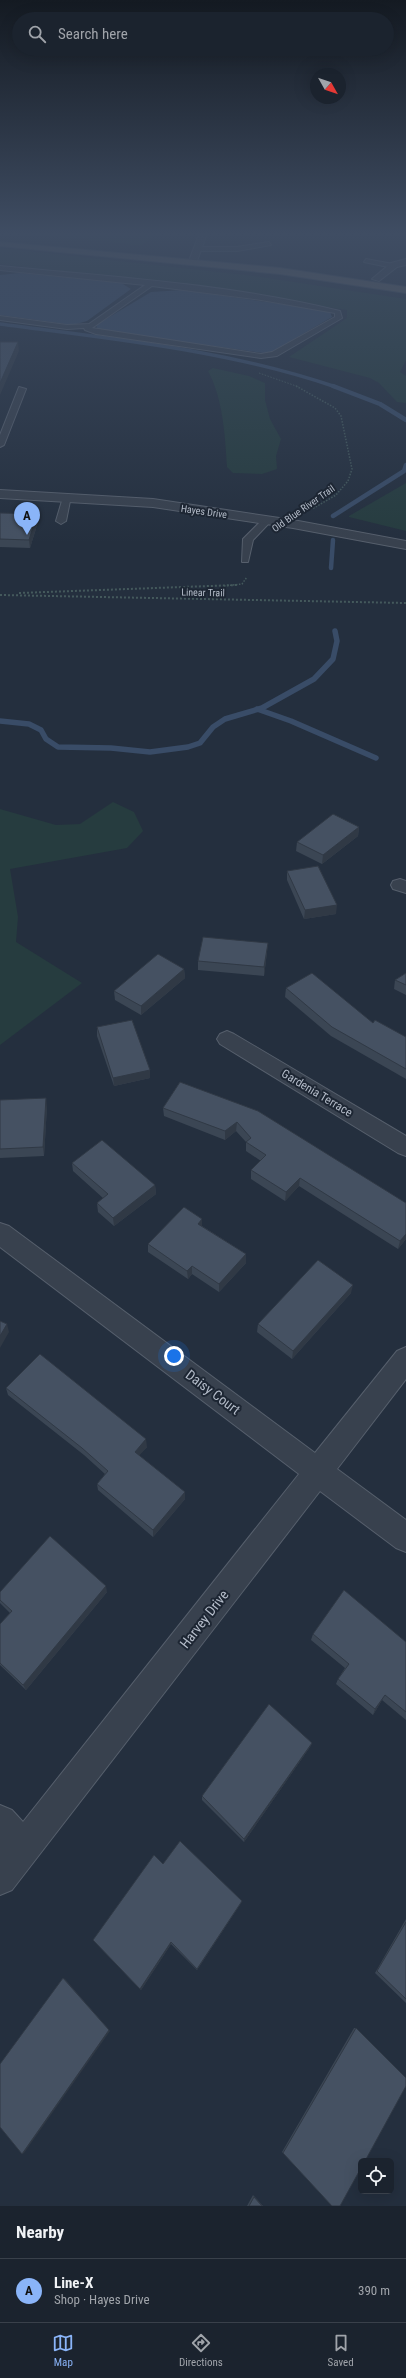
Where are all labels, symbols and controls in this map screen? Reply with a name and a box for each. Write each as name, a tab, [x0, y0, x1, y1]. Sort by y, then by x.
search box	[12, 12, 394, 56]
icon: search	[26, 23, 48, 45]
text: Search here	[58, 25, 128, 43]
north arrow	[310, 68, 346, 104]
street label: Old Blue River Trail	[270, 483, 337, 534]
pin: A	[14, 502, 40, 535]
street label: Hayes Drive	[180, 503, 228, 520]
street label: Linear Trail	[181, 587, 225, 598]
street label: Gardenia Terrace	[279, 1066, 355, 1120]
your location	[164, 1346, 184, 1366]
street label: Daisy Court	[183, 1366, 243, 1418]
street label: Harvey Drive	[176, 1586, 232, 1651]
map controls	[358, 2158, 394, 2194]
button: locate	[358, 2158, 394, 2194]
text: Nearby	[16, 2222, 64, 2242]
text: Line-X	[54, 2274, 93, 2292]
text: A	[25, 2283, 33, 2298]
text: 390 m	[358, 2283, 390, 2298]
text: Shop · Hayes Drive	[54, 2292, 150, 2307]
tab: Map	[52, 2332, 74, 2369]
tab: Directions	[179, 2332, 223, 2369]
tab: Saved	[328, 2332, 354, 2369]

